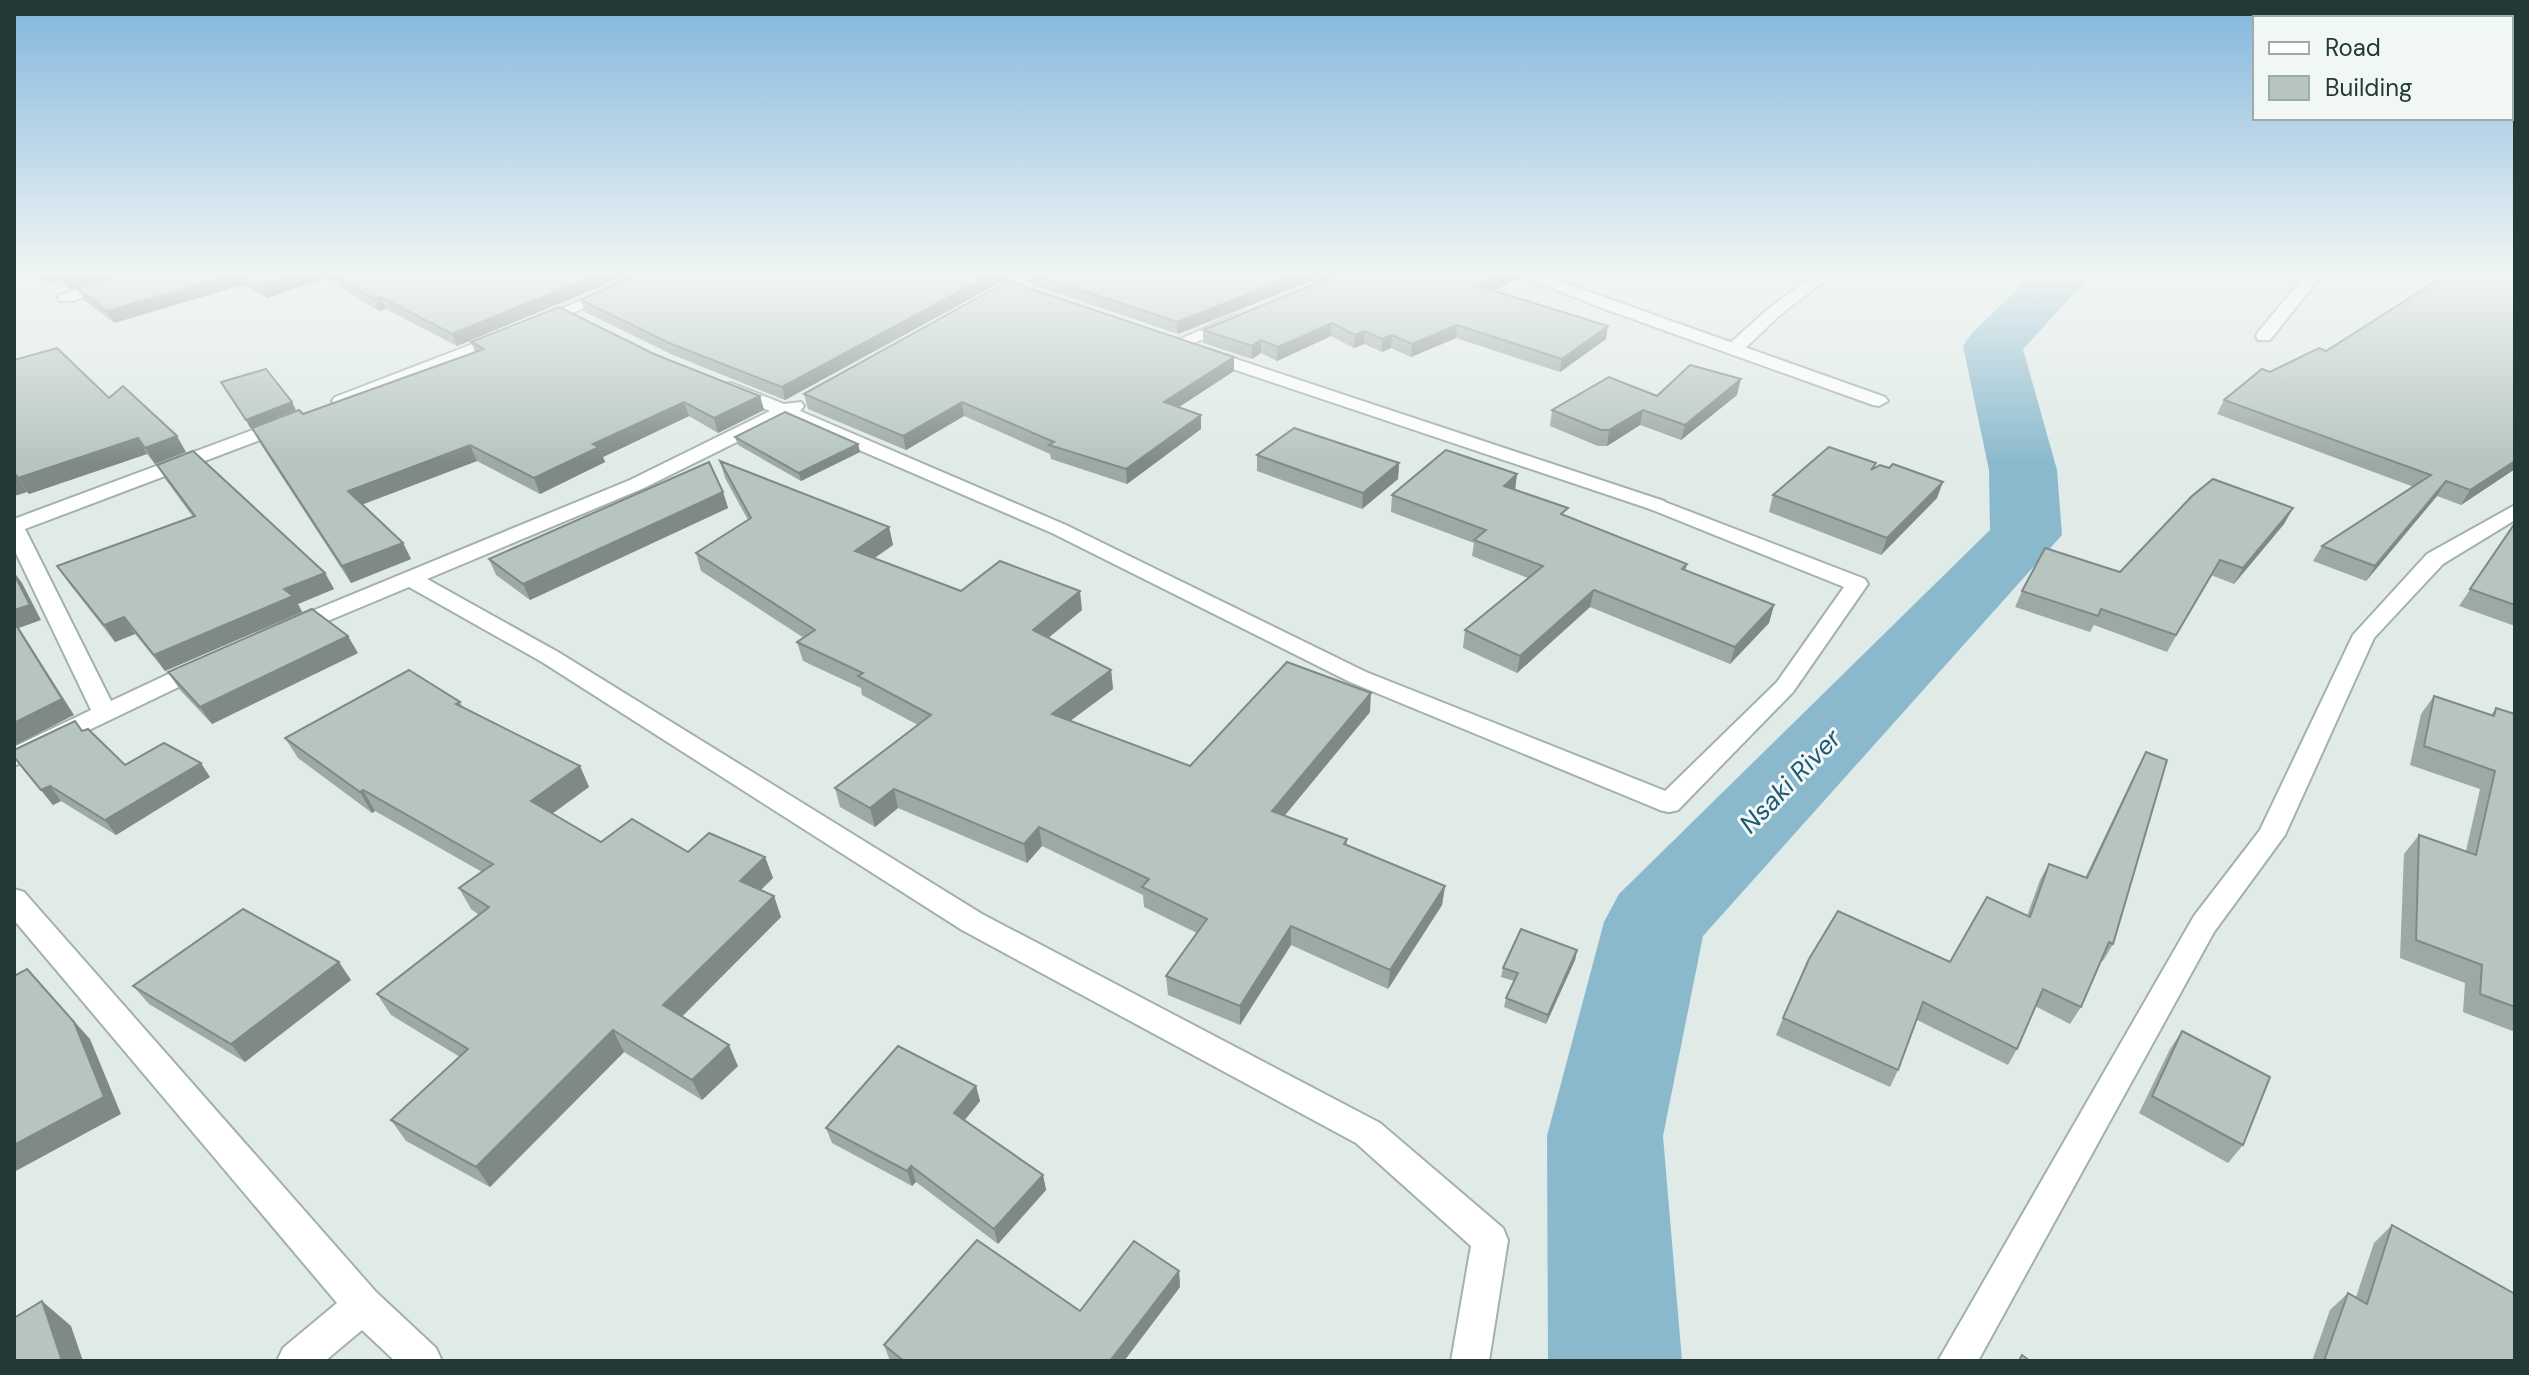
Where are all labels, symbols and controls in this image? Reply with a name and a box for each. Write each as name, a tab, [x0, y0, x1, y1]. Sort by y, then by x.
legend	[2253, 16, 2513, 120]
text: Road	[2325, 32, 2381, 63]
text: Building	[2325, 72, 2412, 103]
water label: Nsaki River	[1732, 721, 1849, 840]

